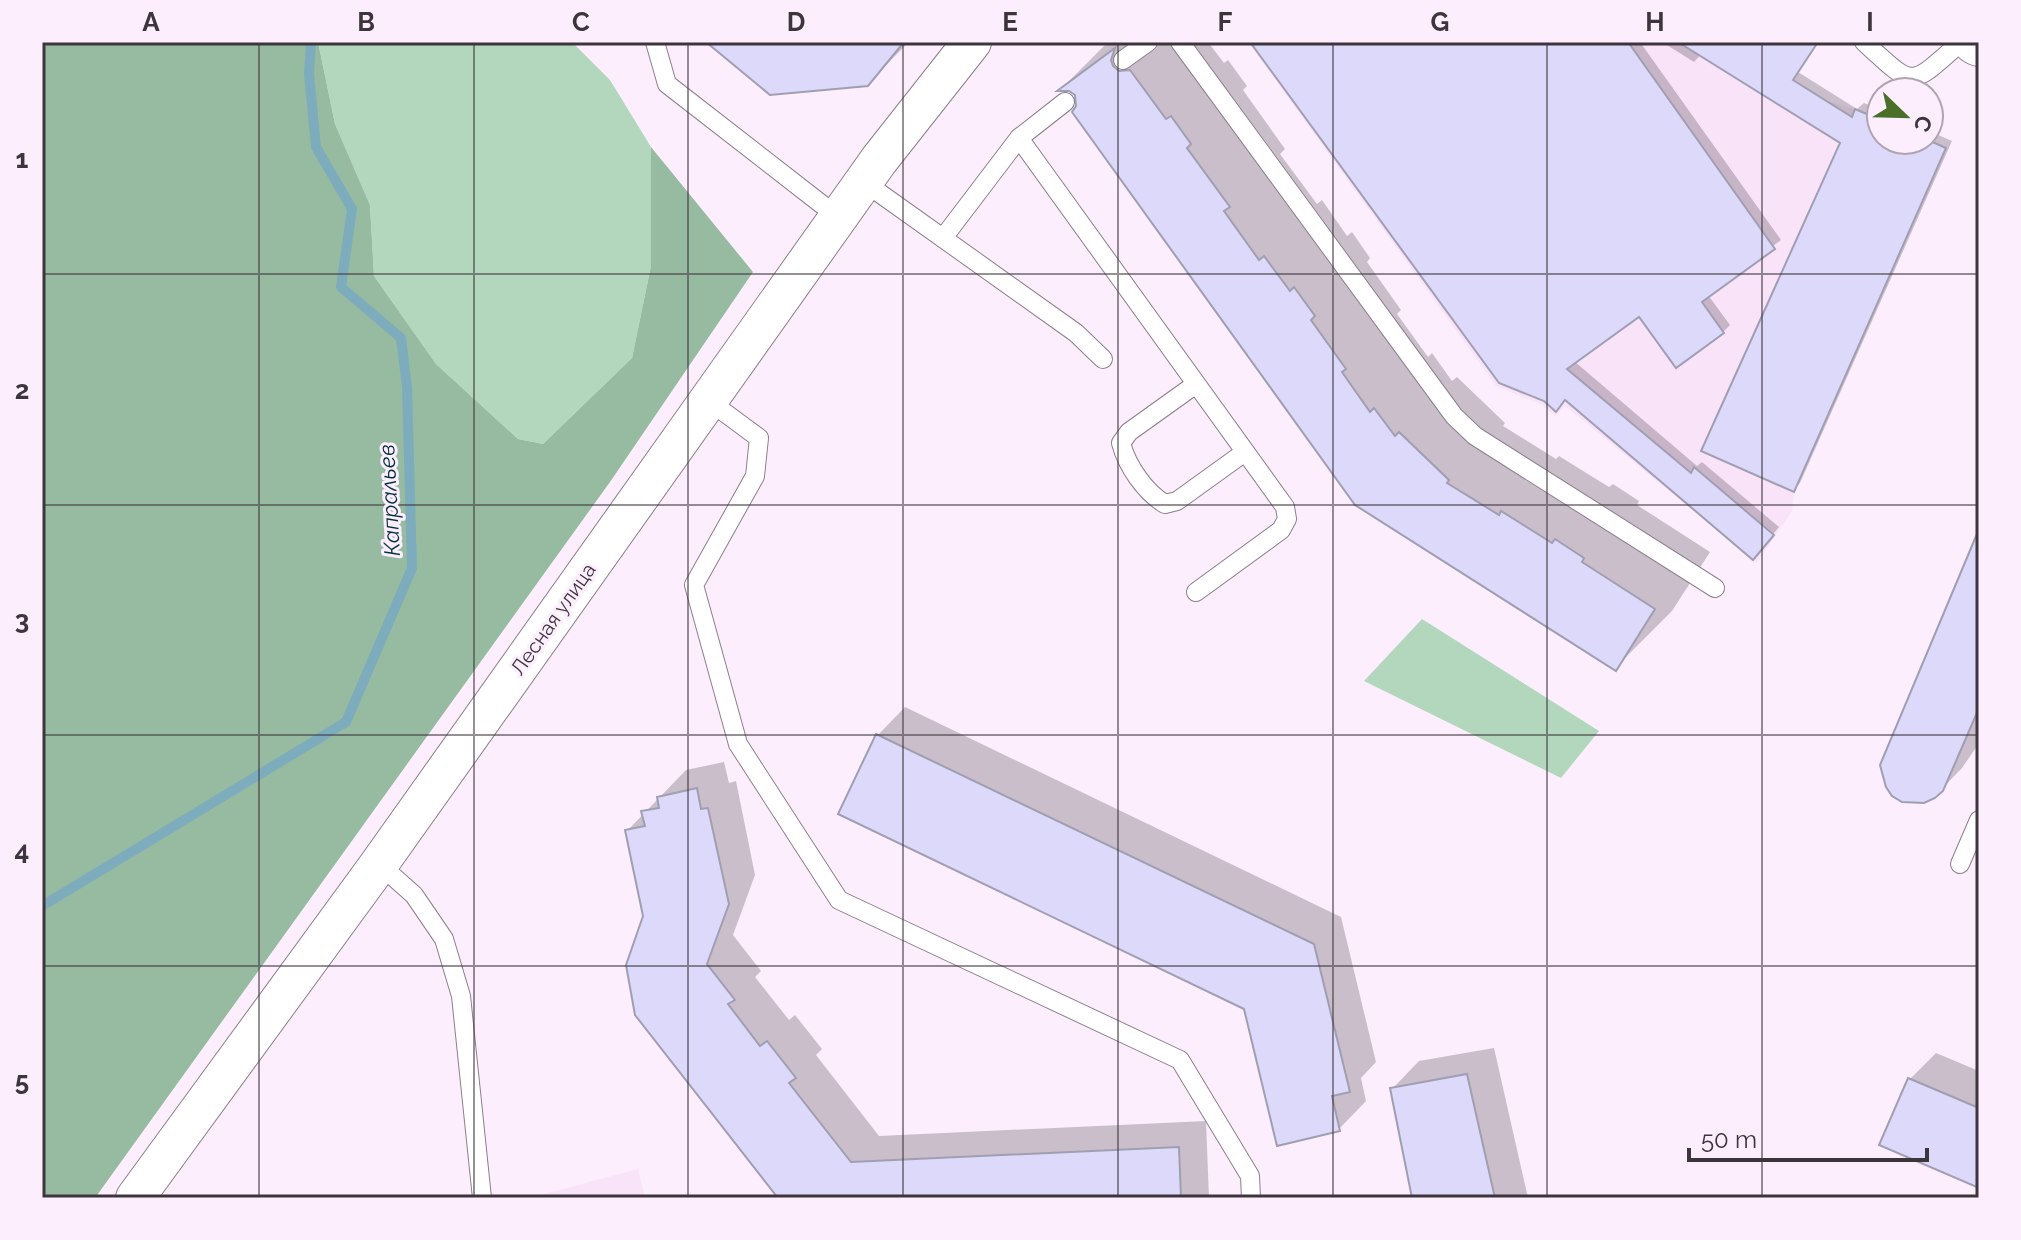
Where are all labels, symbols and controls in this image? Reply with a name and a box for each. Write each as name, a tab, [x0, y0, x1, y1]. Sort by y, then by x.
text: A	[142, 7, 160, 37]
text: B	[357, 7, 375, 37]
text: C	[572, 7, 590, 37]
text: D	[787, 7, 805, 37]
text: E	[1002, 7, 1018, 37]
text: F	[1218, 7, 1233, 37]
text: G	[1431, 7, 1449, 37]
text: H	[1645, 7, 1665, 37]
text: I	[1866, 7, 1874, 37]
north arrow	[1865, 76, 1945, 156]
text: С	[1908, 112, 1938, 136]
text: 1	[16, 144, 29, 174]
text: 2	[15, 375, 29, 405]
water label: Капральев	[373, 443, 405, 557]
street label: Лесная улица	[506, 558, 600, 680]
text: 3	[15, 605, 29, 635]
text: 4	[15, 836, 29, 866]
text: 5	[15, 1066, 29, 1096]
scale bar	[1689, 1112, 1927, 1162]
text: 50 m	[1701, 1125, 1757, 1154]

